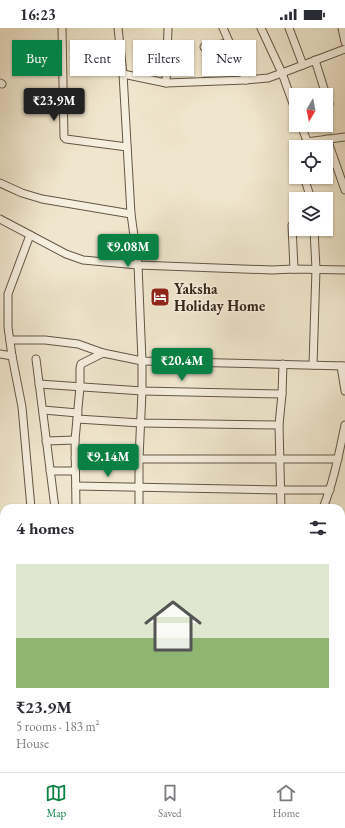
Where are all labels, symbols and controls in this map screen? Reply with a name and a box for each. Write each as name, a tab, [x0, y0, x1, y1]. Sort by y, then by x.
text: 16:23	[20, 5, 56, 24]
chip: Buy	[12, 40, 62, 76]
chip: Rent	[70, 40, 125, 76]
chip: Filters	[133, 40, 194, 76]
chip: New	[202, 40, 256, 76]
pin: ₹23.9M	[21, 88, 87, 122]
north arrow	[289, 88, 333, 132]
map controls	[289, 88, 333, 236]
text: ₹23.9M	[33, 92, 75, 109]
button: locate	[289, 140, 333, 184]
button: layers	[289, 192, 333, 236]
pin: ₹9.08M	[95, 234, 161, 268]
text: ₹9.08M	[107, 238, 149, 255]
place label: Yaksha Holiday Home	[174, 279, 265, 315]
hotel icon: Yaksha Holiday Home	[149, 286, 171, 308]
pin: ₹20.4M	[149, 348, 215, 382]
text: ₹20.4M	[161, 352, 203, 369]
pin: ₹9.14M	[75, 444, 141, 478]
text: ₹9.14M	[87, 448, 129, 465]
text: 4 homes	[16, 517, 74, 539]
icon: filters	[307, 517, 329, 539]
icon: home	[137, 590, 209, 662]
text: ₹23.9M	[16, 696, 72, 718]
text: 5 rooms · 183 m²	[16, 718, 100, 735]
text: House	[16, 735, 49, 752]
tab: Map	[45, 782, 67, 820]
tab: Saved	[158, 782, 182, 820]
tab: Home	[272, 782, 300, 820]

